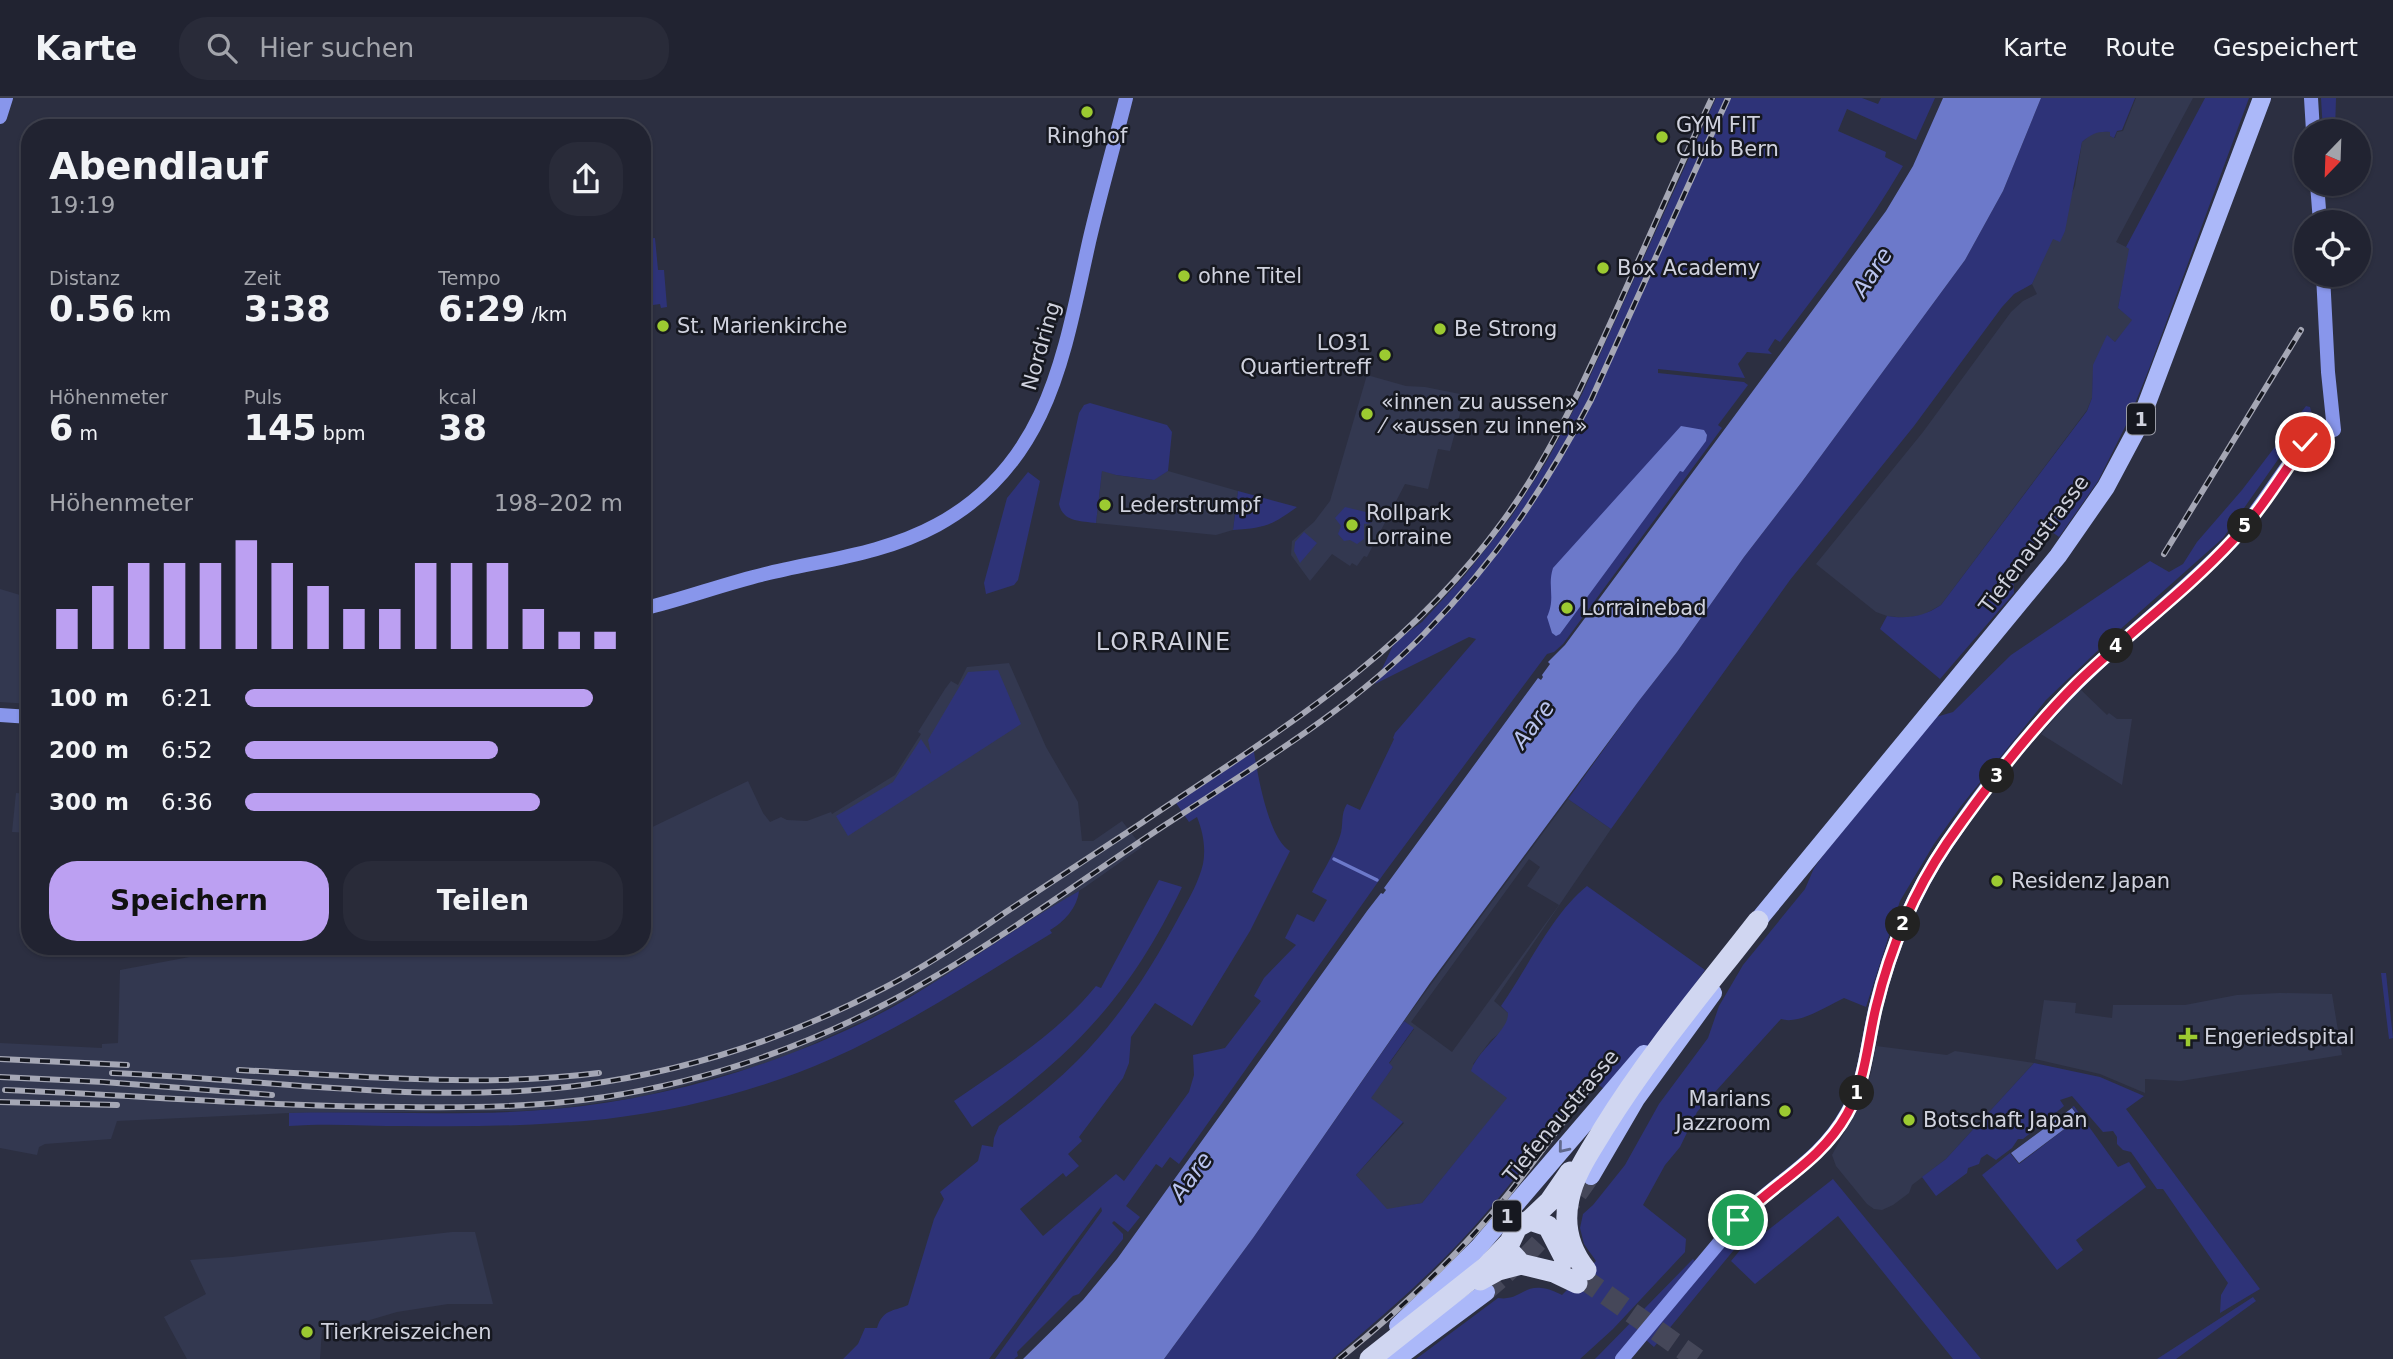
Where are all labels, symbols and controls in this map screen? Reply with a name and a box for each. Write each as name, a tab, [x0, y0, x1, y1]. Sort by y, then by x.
search box	[179, 17, 669, 80]
text: Karte	[35, 29, 137, 68]
icon: search	[203, 29, 241, 67]
text: Hier suchen	[259, 33, 414, 63]
text: Karte	[2003, 34, 2067, 62]
text: Route	[2105, 34, 2175, 62]
text: Gespeichert	[2213, 34, 2358, 62]
marker: Ringhof	[1079, 104, 1095, 120]
place label: GYM FIT Club Bern	[1676, 113, 1779, 161]
north arrow	[2294, 119, 2371, 196]
map controls	[2294, 119, 2371, 287]
place label: Ringhof	[1047, 124, 1128, 148]
marker: GYM FIT Club Bern	[1654, 129, 1670, 145]
button: share	[549, 142, 623, 216]
text: Abendlauf	[49, 144, 268, 188]
text: 19:19	[49, 192, 115, 218]
button: locate	[2294, 210, 2371, 287]
water label: Aare	[1845, 243, 1897, 303]
place label: Box Academy	[1617, 256, 1760, 280]
marker: Box Academy	[1595, 260, 1611, 276]
place label: ohne Titel	[1198, 264, 1302, 288]
text: Distanz	[49, 267, 120, 289]
text: Zeit	[244, 267, 281, 289]
text: Tempo	[438, 267, 501, 289]
marker: ohne Titel	[1176, 268, 1192, 284]
text: 0.56	[49, 289, 135, 329]
text: 3:38	[244, 289, 331, 329]
text: 6:29	[438, 289, 525, 329]
street label: Nordring	[1017, 299, 1065, 393]
text: km	[135, 303, 171, 325]
text: /km	[525, 303, 567, 325]
place label: St. Marienkirche	[677, 314, 848, 338]
place label: Be Strong	[1454, 317, 1557, 341]
marker: St. Marienkirche	[655, 318, 671, 334]
marker: Be Strong	[1432, 321, 1448, 337]
place label: LO31 Quartiertreff	[1240, 331, 1372, 379]
marker: LO31 Quartiertreff	[1377, 347, 1393, 363]
text: Höhenmeter	[49, 386, 168, 408]
text: Puls	[244, 386, 282, 408]
text: kcal	[438, 386, 477, 408]
place label: «innen zu aussen» ⁄ «aussen zu innen»	[1377, 390, 1588, 438]
road number: 1	[2127, 404, 2155, 434]
marker: «innen zu aussen» ⁄ «aussen zu innen»	[1359, 406, 1375, 422]
text: 6	[49, 408, 73, 448]
text: 145	[244, 408, 317, 448]
text: 38	[438, 408, 487, 448]
pin	[2275, 412, 2335, 472]
text: m	[73, 422, 98, 444]
text: bpm	[317, 422, 365, 444]
icon: check	[2286, 423, 2324, 461]
street label: Tiefenaustrasse	[1974, 470, 2094, 618]
text: Höhenmeter	[49, 490, 193, 516]
text: 198–202 m	[494, 490, 623, 516]
place label: Lederstrumpf	[1119, 493, 1261, 517]
marker: Lederstrumpf	[1097, 497, 1113, 513]
place label: Rollpark Lorraine	[1366, 501, 1452, 549]
pin: 5	[2228, 508, 2262, 544]
text: 5	[2238, 514, 2251, 536]
marker: Rollpark Lorraine	[1344, 517, 1360, 533]
place label: Lorrainebad	[1581, 596, 1707, 620]
marker: Lorrainebad	[1559, 600, 1575, 616]
district label: LORRAINE	[1096, 628, 1232, 656]
pin: 4	[2098, 628, 2134, 664]
text: 4	[2109, 634, 2122, 656]
text: 100 m	[49, 685, 129, 711]
text: 6:21	[161, 685, 213, 711]
water label: Aare	[1505, 695, 1559, 755]
text: 200 m	[49, 737, 129, 763]
text: 6:52	[161, 737, 213, 763]
pin: 3	[1980, 758, 2014, 794]
text: 3	[1990, 764, 2003, 786]
text: 300 m	[49, 789, 129, 815]
text: 6:36	[161, 789, 213, 815]
button: Speichern	[49, 861, 329, 941]
button: Teilen	[343, 861, 623, 941]
place label: Residenz Japan	[2011, 869, 2170, 893]
marker: Residenz Japan	[1989, 873, 2005, 889]
pin: 2	[1885, 906, 1920, 942]
text: 2	[1896, 912, 1909, 934]
place label: Engeriedspital	[2204, 1025, 2355, 1049]
marker: Engeriedspital	[2178, 1027, 2198, 1047]
street label: Tiefenaustrasse	[1498, 1045, 1624, 1188]
pin: 1	[1840, 1076, 1874, 1110]
text: 1	[1850, 1081, 1863, 1103]
place label: Marians Jazzroom	[1674, 1087, 1771, 1135]
marker: Marians Jazzroom	[1777, 1103, 1793, 1119]
place label: Botschaft Japan	[1923, 1108, 2088, 1132]
marker: Botschaft Japan	[1901, 1112, 1917, 1128]
one-way arrow	[1558, 1141, 1571, 1153]
water label: Aare	[1163, 1147, 1217, 1207]
pin	[1708, 1190, 1768, 1250]
road number: 1	[1493, 1200, 1521, 1232]
icon: arrive	[1719, 1201, 1757, 1239]
place label: Tierkreiszeichen	[320, 1320, 491, 1344]
marker: Tierkreiszeichen	[299, 1324, 315, 1340]

